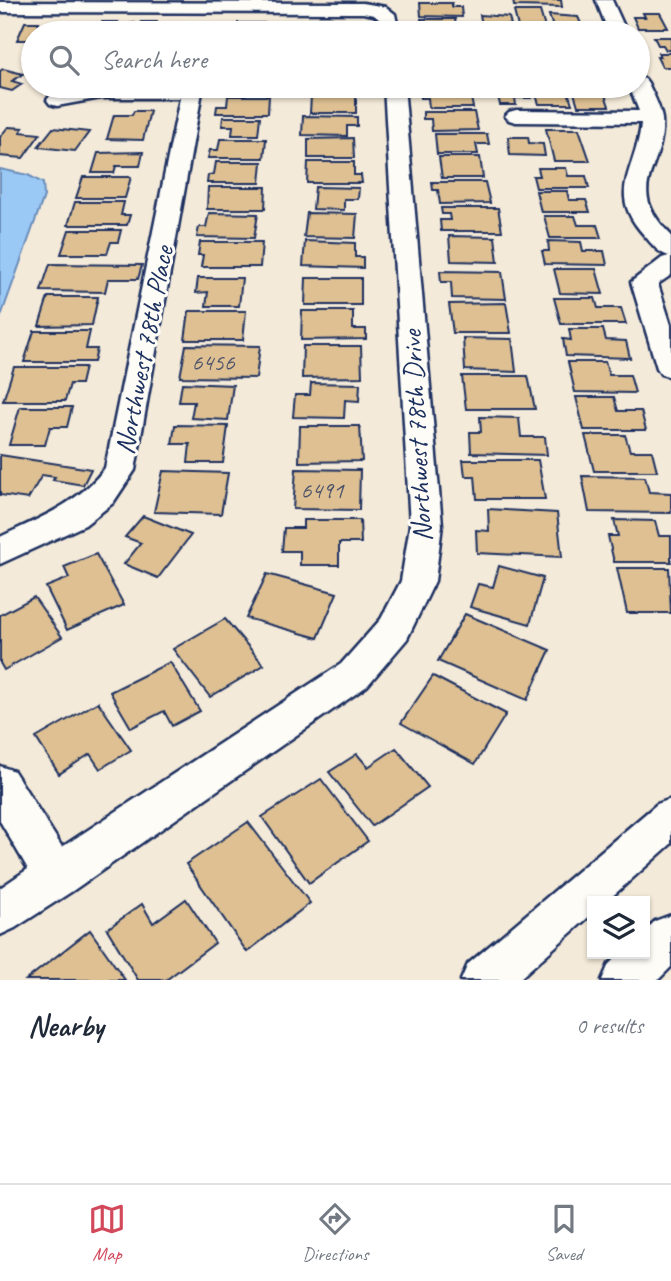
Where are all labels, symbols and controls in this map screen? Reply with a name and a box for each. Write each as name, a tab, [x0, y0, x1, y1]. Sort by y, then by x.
search box	[21, 21, 650, 98]
icon: search	[45, 41, 83, 79]
text: Search here	[101, 43, 207, 76]
street label: Northwest 78th Place	[106, 241, 181, 457]
street label: Northwest 78th Drive	[393, 327, 440, 543]
house number: 6456	[191, 347, 236, 377]
house number: 6491	[300, 475, 345, 505]
map controls	[587, 896, 650, 959]
button: layers	[587, 896, 650, 959]
text: Nearby	[28, 1007, 104, 1045]
text: 0 results	[576, 1011, 643, 1040]
tab: Map	[88, 1200, 126, 1266]
tab: Directions	[302, 1200, 369, 1266]
tab: Saved	[545, 1200, 583, 1266]

